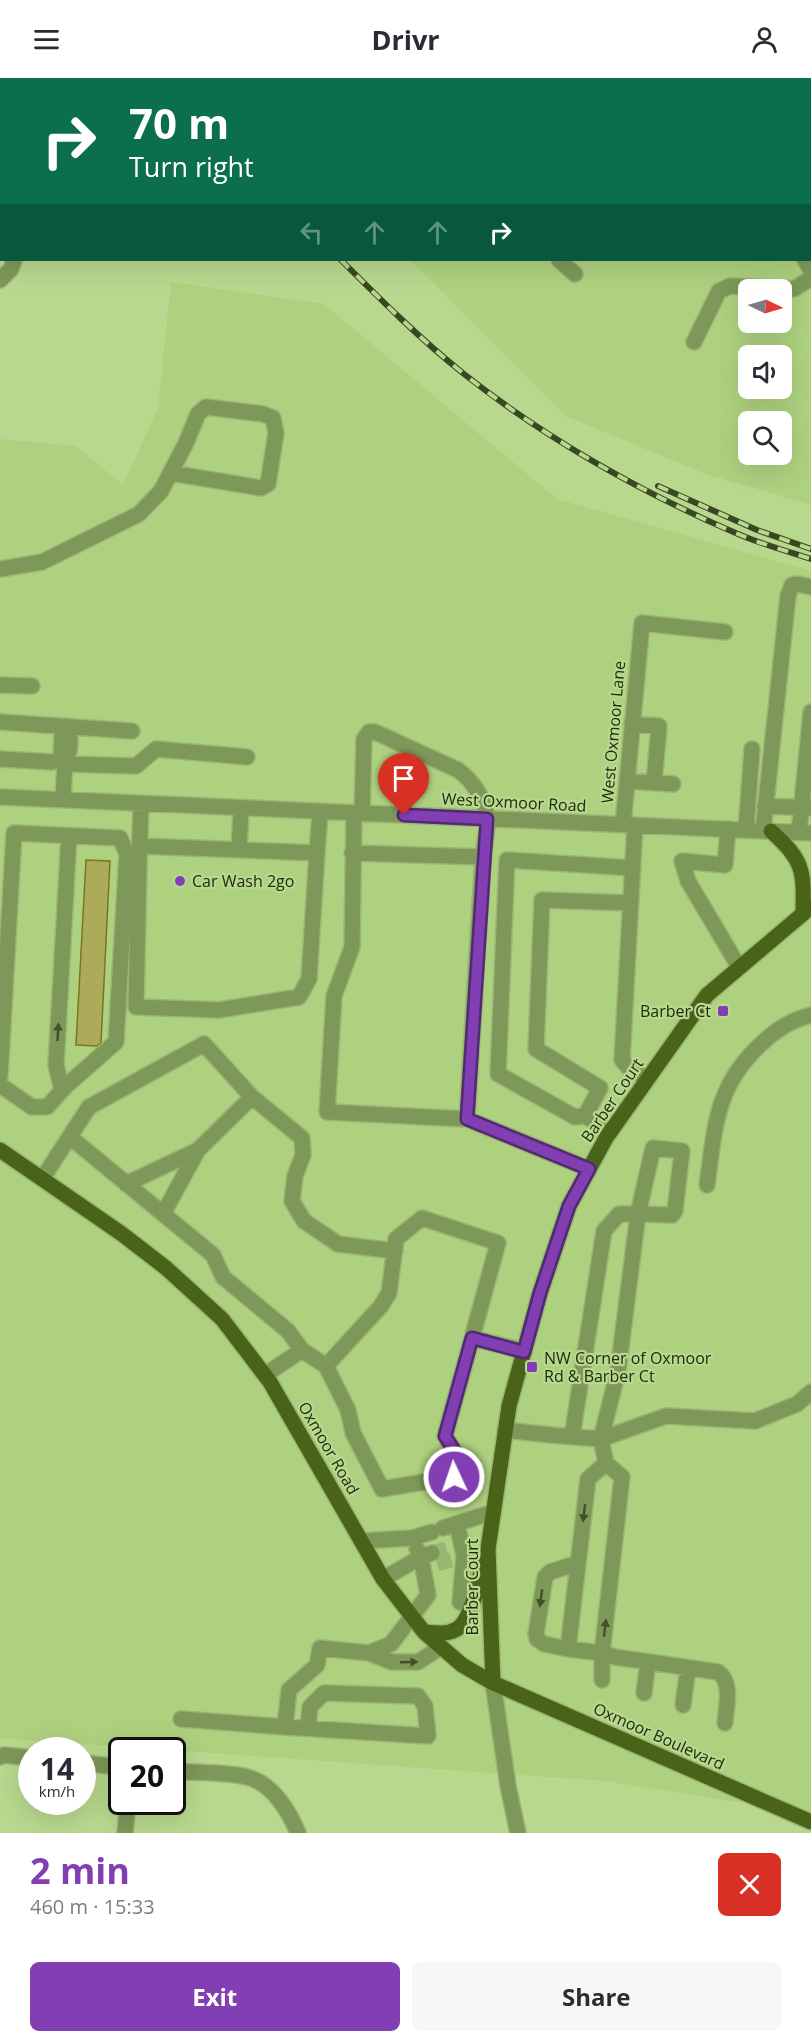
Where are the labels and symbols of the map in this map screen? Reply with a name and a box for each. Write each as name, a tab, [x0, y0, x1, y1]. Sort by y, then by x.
north arrow	[738, 279, 792, 333]
street label: West Oxmoor Lane	[596, 660, 630, 804]
pin	[378, 753, 429, 815]
street label: West Oxmoor Road	[441, 787, 587, 817]
place label: Car Wash 2go	[192, 870, 294, 892]
marker: Car Wash 2go	[173, 874, 187, 888]
place label: Barber Ct	[640, 1000, 711, 1022]
marker: Barber Ct	[716, 1004, 730, 1018]
one-way arrow	[53, 1023, 62, 1042]
street label: Barber Court	[576, 1053, 648, 1146]
place label: NW Corner of Oxmoor Rd & Barber Ct	[544, 1347, 712, 1387]
marker: NW Corner of Oxmoor Rd & Barber Ct	[525, 1360, 539, 1374]
street label: Oxmoor Road	[294, 1398, 364, 1498]
position arrow	[422, 1445, 486, 1509]
one-way arrow	[579, 1504, 589, 1523]
street label: Barber Court	[461, 1538, 483, 1636]
one-way arrow	[537, 1589, 546, 1608]
one-way arrow	[600, 1619, 610, 1638]
one-way arrow	[400, 1657, 419, 1666]
street label: Oxmoor Boulevard	[590, 1697, 728, 1775]
speed limit sign: 20	[108, 1737, 186, 1815]

